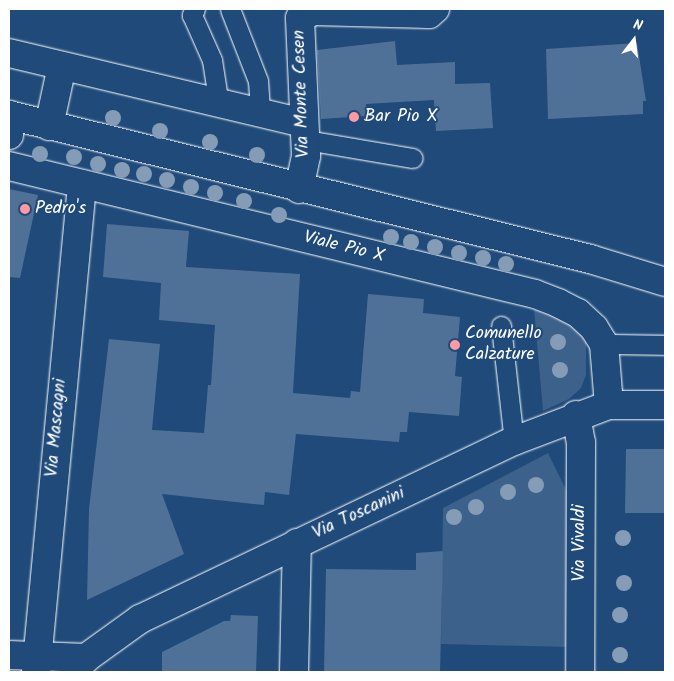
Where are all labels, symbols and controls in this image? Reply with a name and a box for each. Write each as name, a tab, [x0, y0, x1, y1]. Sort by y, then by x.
text: N	[631, 14, 645, 37]
north arrow	[609, 15, 659, 65]
street label: Via Monte Cesen	[289, 30, 315, 158]
place label: Bar Pio X	[364, 106, 438, 128]
marker: Bar Pio X	[348, 111, 360, 123]
place label: Pedro's	[35, 198, 86, 220]
marker: Pedro's	[19, 203, 31, 215]
street label: Viale Pio X	[301, 228, 387, 268]
place label: Comunello Calzature	[465, 324, 542, 366]
marker: Comunello Calzature	[449, 339, 461, 351]
street label: Via Mascagni	[42, 378, 72, 478]
street label: Via Toscanini	[309, 483, 409, 545]
street label: Via Vivaldi	[569, 504, 591, 582]

